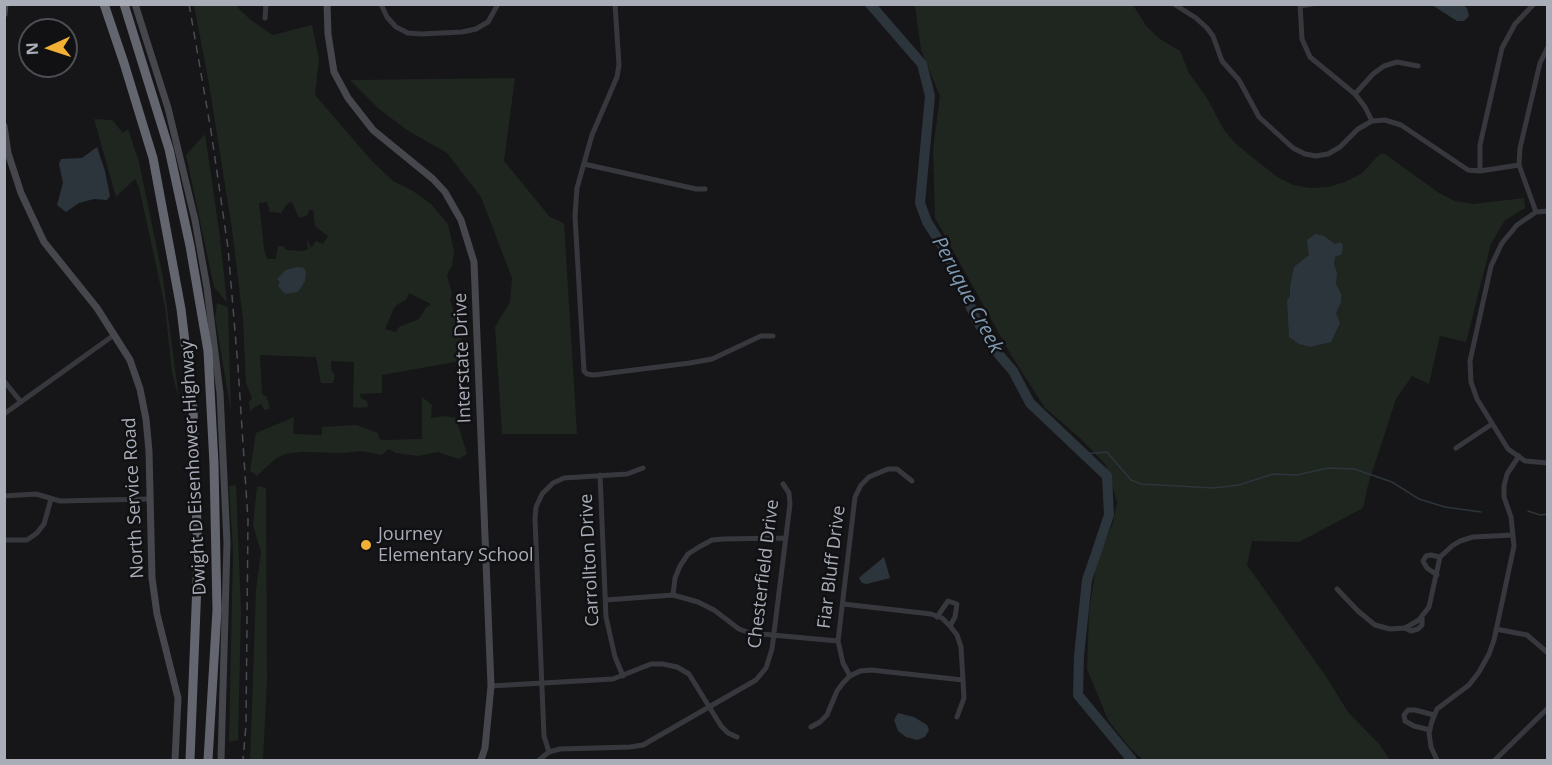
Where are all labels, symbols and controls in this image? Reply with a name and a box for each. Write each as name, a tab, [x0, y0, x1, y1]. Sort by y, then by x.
north arrow	[18, 18, 78, 78]
text: N	[21, 42, 43, 56]
water label: Peruque Creek	[926, 233, 1008, 357]
street label: Interstate Drive	[450, 293, 476, 423]
street label: Dwight D Eisenhower Highway	[177, 340, 211, 596]
street label: North Service Road	[119, 417, 149, 579]
street label: Carrollton Drive	[576, 493, 604, 627]
street label: Chesterfield Drive	[744, 498, 784, 650]
street label: Fiar Bluff Drive	[814, 504, 850, 630]
place label: Journey Elementary School	[378, 524, 534, 566]
marker: Journey Elementary School	[359, 538, 373, 552]

